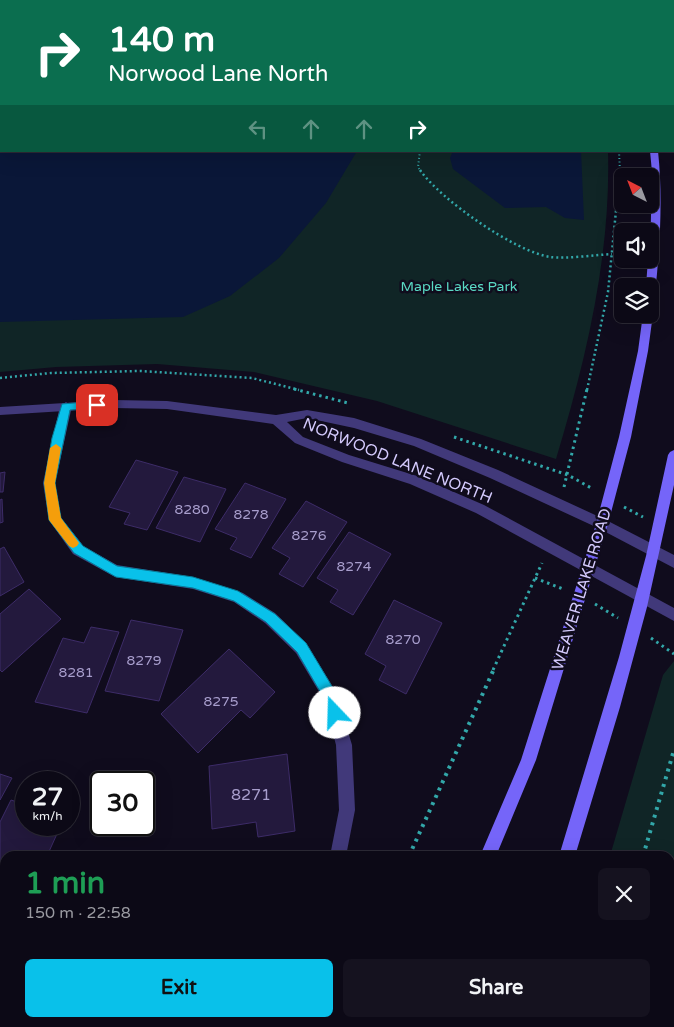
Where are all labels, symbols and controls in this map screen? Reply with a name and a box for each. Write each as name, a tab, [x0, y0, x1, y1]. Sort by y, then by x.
text: 140 m	[108, 19, 215, 61]
icon: right	[25, 20, 90, 85]
text: Norwood Lane North	[108, 61, 328, 87]
icon: left	[244, 115, 272, 143]
icon: ahead	[297, 115, 325, 143]
icon: ahead	[350, 115, 378, 143]
icon: right	[403, 115, 431, 143]
north arrow	[614, 168, 659, 212]
map controls	[614, 168, 659, 323]
button: sound	[614, 223, 659, 268]
park label: Maple Lakes Park	[401, 278, 518, 295]
button: layers	[614, 278, 659, 323]
pin	[76, 384, 118, 426]
icon: arrive	[83, 391, 111, 419]
street label: NORWOOD LANE NORTH	[300, 414, 495, 508]
house number: 8280	[174, 501, 210, 518]
house number: 8278	[233, 506, 269, 523]
street label: WEAVER LAKE ROAD	[548, 506, 616, 673]
house number: 8276	[291, 527, 327, 544]
house number: 8274	[336, 558, 372, 575]
house number: 8270	[385, 631, 421, 648]
house number: 8279	[126, 652, 162, 669]
house number: 8281	[58, 664, 94, 681]
position arrow	[308, 686, 360, 738]
house number: 8275	[203, 693, 239, 710]
speed limit sign: 30	[90, 771, 155, 836]
text: 27	[32, 782, 63, 812]
house number: 8271	[231, 785, 271, 805]
text: km/h	[32, 809, 63, 823]
text: 1 min	[25, 865, 105, 902]
button: close	[598, 868, 650, 920]
text: 150 m · 22:58	[25, 903, 131, 923]
button: Exit	[25, 959, 333, 1017]
button: Share	[343, 959, 650, 1017]

